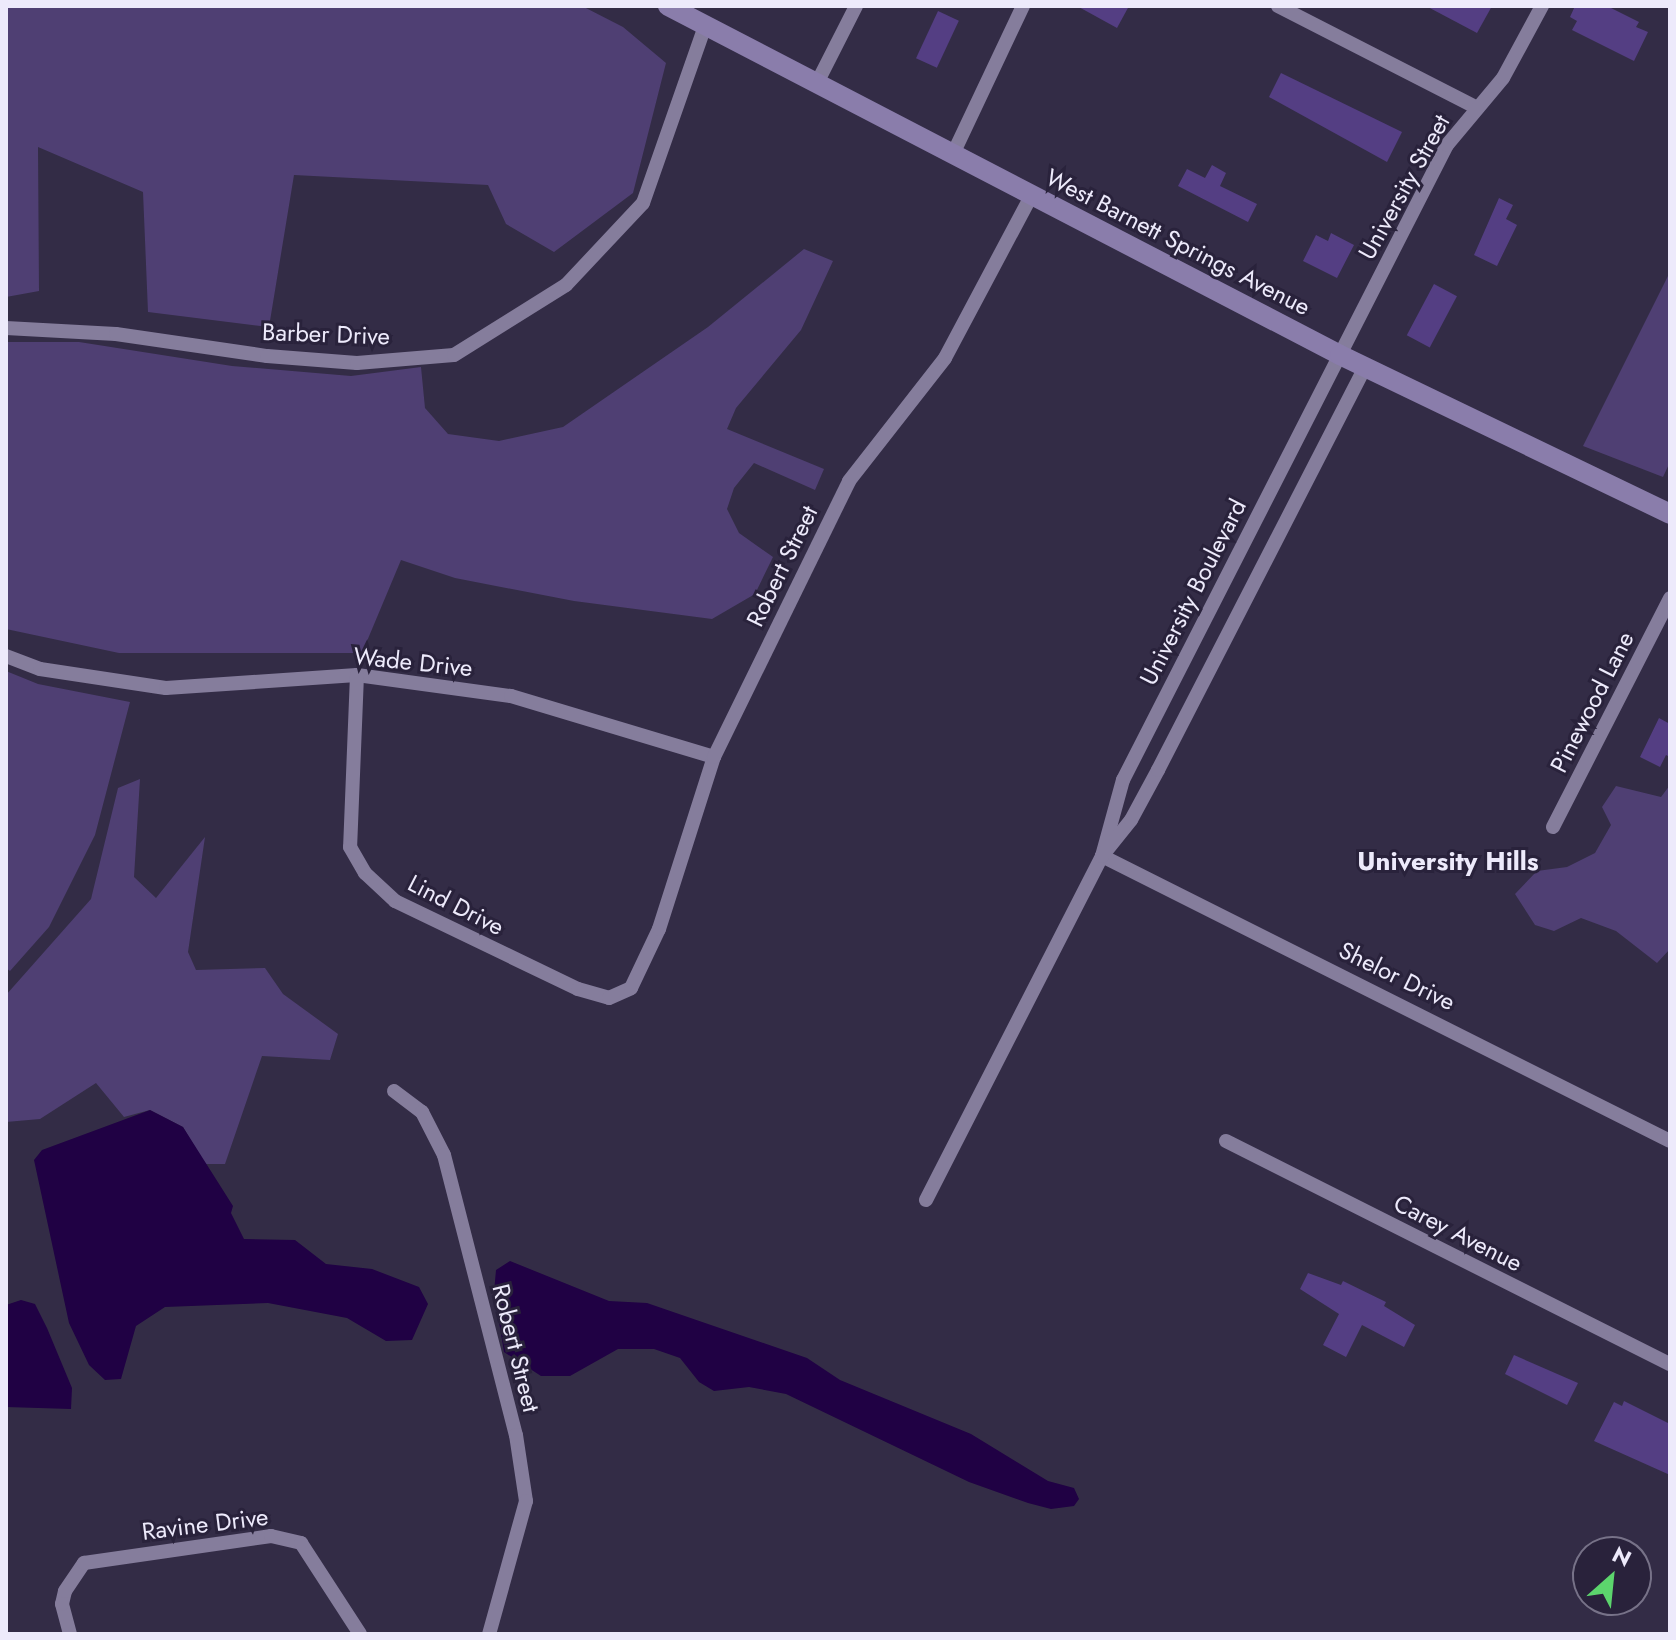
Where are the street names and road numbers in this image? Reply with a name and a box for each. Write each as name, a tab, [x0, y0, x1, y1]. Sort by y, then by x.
street label: University Street	[1352, 109, 1456, 265]
street label: West Barnett Springs Avenue	[1041, 163, 1315, 321]
street label: Barber Drive	[262, 317, 390, 351]
street label: University Boulevard	[1134, 494, 1252, 690]
street label: Robert Street	[740, 501, 824, 631]
street label: Pinewood Lane	[1544, 627, 1640, 777]
street label: Wade Drive	[352, 641, 474, 683]
street label: Lind Drive	[403, 869, 509, 941]
street label: Shelor Drive	[1334, 936, 1460, 1016]
street label: Carey Avenue	[1389, 1188, 1527, 1278]
street label: Robert Street	[486, 1281, 546, 1415]
street label: Ravine Drive	[140, 1502, 270, 1546]

